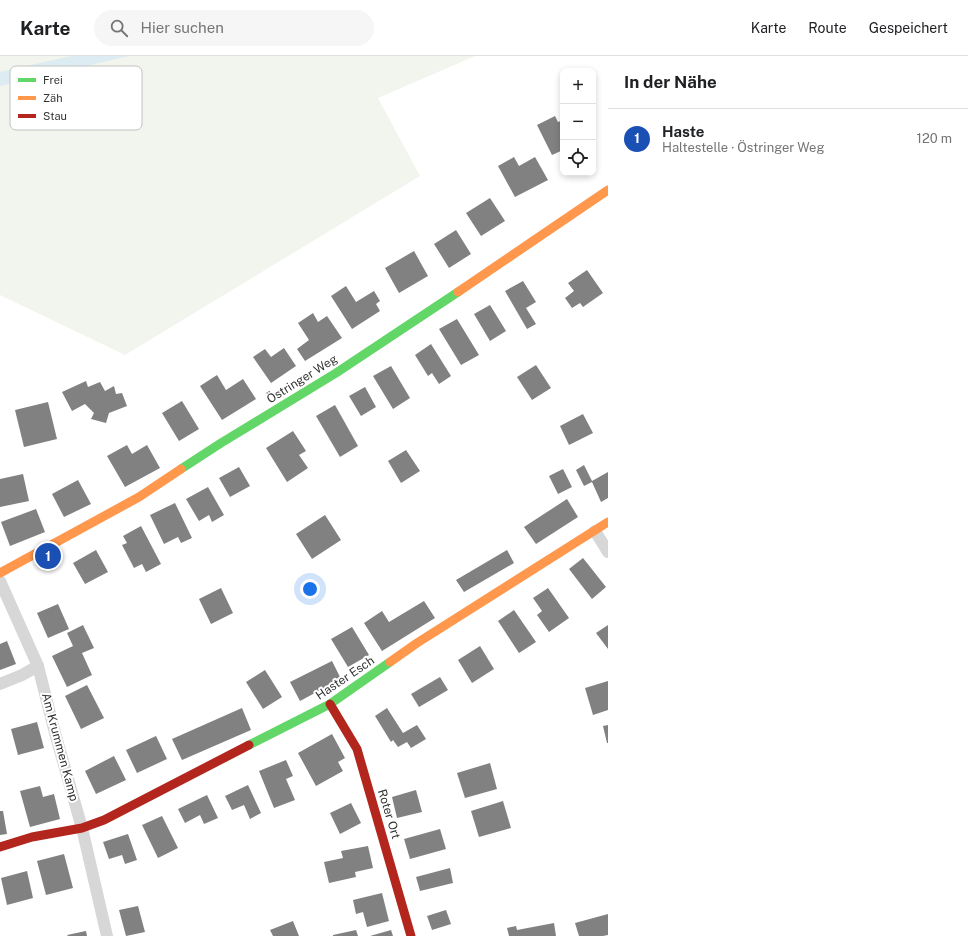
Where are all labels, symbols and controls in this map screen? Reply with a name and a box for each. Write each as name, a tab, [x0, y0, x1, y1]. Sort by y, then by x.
search box	[94, 10, 374, 46]
text: Karte	[20, 17, 70, 39]
icon: search	[108, 17, 130, 39]
text: Hier suchen	[140, 19, 224, 36]
text: Karte	[751, 20, 786, 36]
text: Route	[808, 20, 847, 36]
text: Gespeichert	[869, 20, 948, 36]
legend	[10, 66, 142, 130]
map controls	[560, 68, 596, 176]
button: +	[560, 68, 596, 104]
text: In der Nähe	[624, 72, 717, 92]
text: Frei	[43, 74, 63, 86]
text: Zäh	[43, 92, 63, 104]
button: −	[560, 104, 596, 140]
text: Stau	[43, 110, 67, 122]
text: Haste	[662, 123, 704, 140]
text: 1	[634, 131, 640, 146]
text: 120 m	[917, 131, 952, 146]
button: locate	[560, 140, 596, 176]
text: Haltestelle · Östringer Weg	[662, 140, 825, 155]
street label: Östringer Weg	[264, 352, 340, 406]
pin: 1	[35, 541, 61, 571]
your location	[300, 579, 320, 599]
street label: Haster Esch	[313, 653, 377, 703]
street label: Am Krummen Kamp	[39, 691, 81, 803]
street label: Roter Ort	[375, 787, 403, 841]

